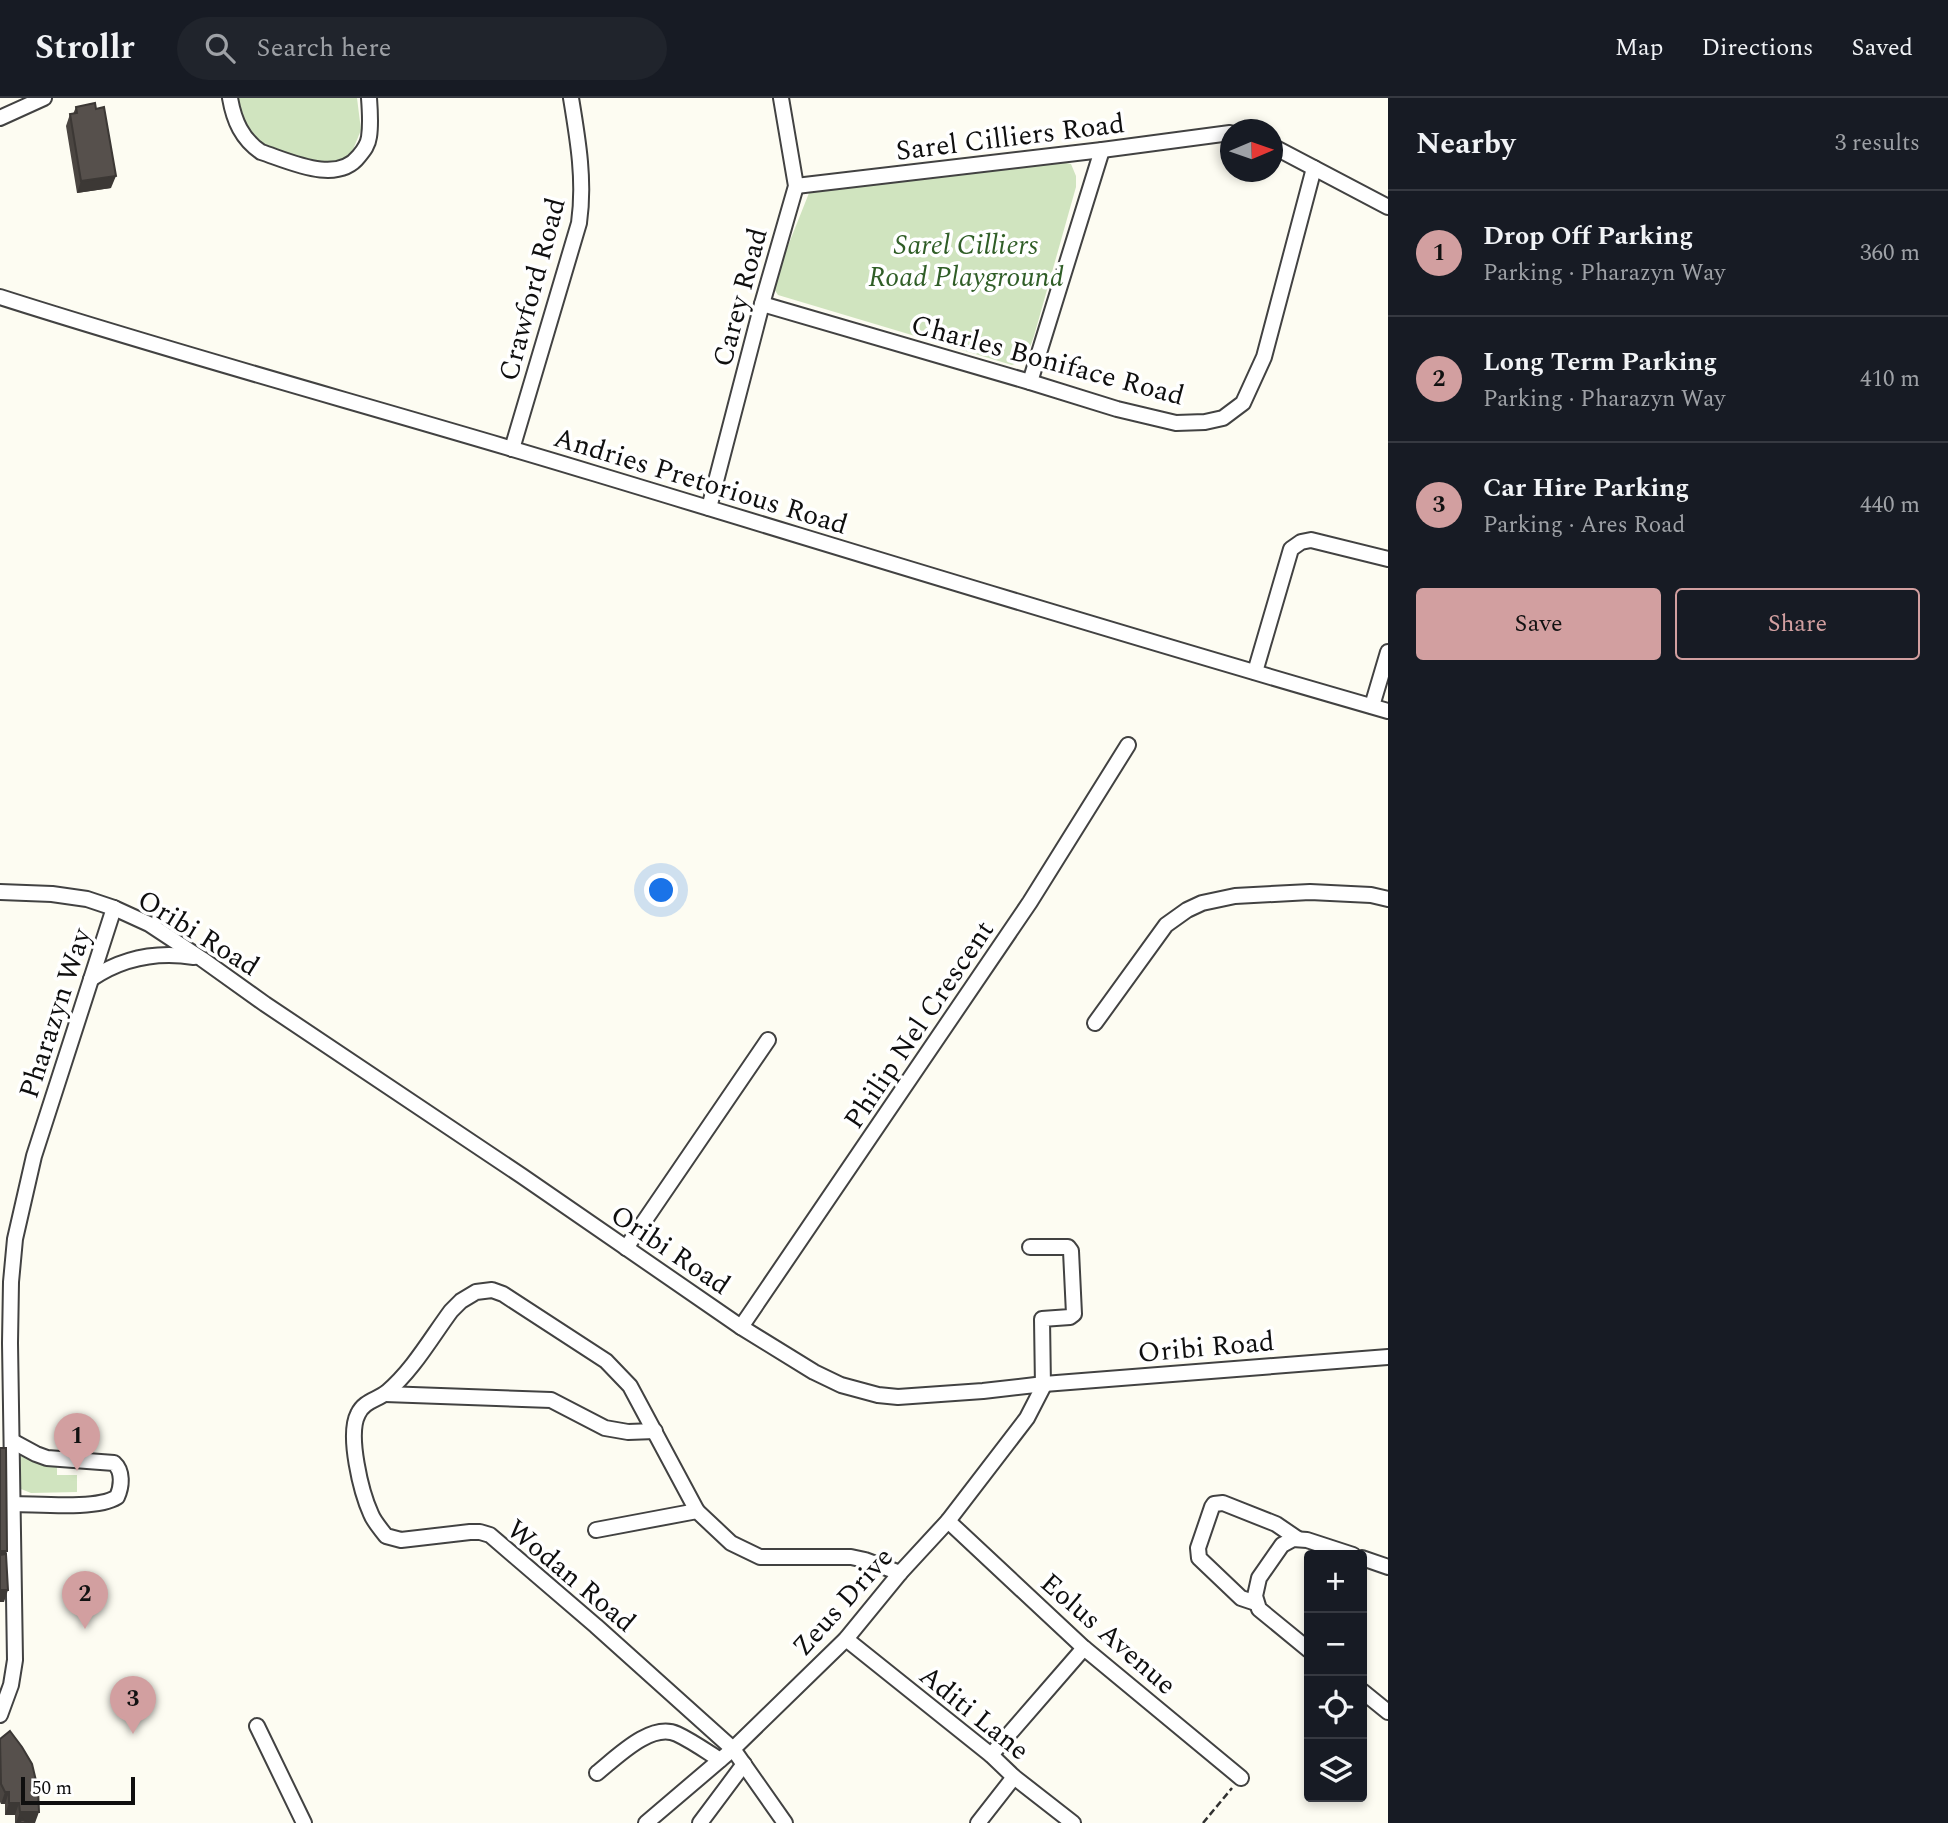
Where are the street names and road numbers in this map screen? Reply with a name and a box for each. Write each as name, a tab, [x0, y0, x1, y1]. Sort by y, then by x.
street label: Sarel Cilliers Road	[893, 102, 1127, 173]
street label: Crawford Road	[487, 193, 578, 386]
street label: Carey Road	[701, 223, 780, 372]
street label: Charles Boniface Road	[906, 303, 1189, 418]
street label: Andries Pretorious Road	[548, 416, 853, 547]
street label: Oribi Road	[129, 879, 268, 988]
street label: Philip Nel Crescent	[833, 912, 1005, 1138]
street label: Pharazyn Way	[8, 921, 104, 1104]
street label: Oribi Road	[601, 1194, 739, 1306]
street label: Oribi Road	[1136, 1320, 1276, 1375]
street label: Wodan Road	[497, 1509, 645, 1643]
street label: Zeus Drive	[782, 1538, 904, 1666]
street label: Eolus Avenue	[1030, 1563, 1186, 1706]
street label: Aditi Lane	[909, 1655, 1039, 1771]

